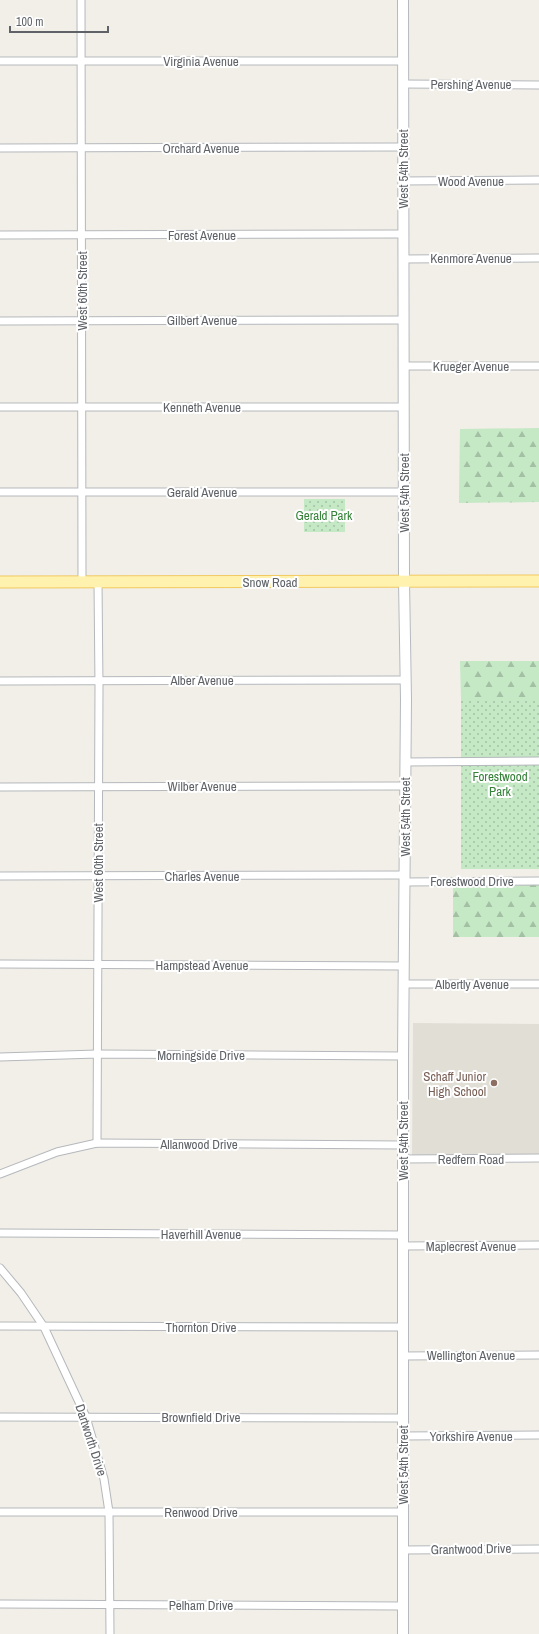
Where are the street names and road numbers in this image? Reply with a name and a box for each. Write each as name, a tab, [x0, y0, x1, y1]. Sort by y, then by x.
street label: Virginia Avenue	[163, 53, 239, 70]
street label: Pershing Avenue	[430, 76, 512, 93]
street label: West 54th Street	[395, 129, 412, 209]
street label: Orchard Avenue	[163, 140, 239, 157]
street label: Wood Avenue	[438, 173, 504, 190]
street label: Forest Avenue	[168, 227, 236, 244]
street label: Kenmore Avenue	[430, 250, 512, 267]
street label: West 60th Street	[74, 251, 91, 331]
street label: Gilbert Avenue	[167, 312, 237, 329]
street label: Krueger Avenue	[433, 358, 509, 375]
street label: Kenneth Avenue	[163, 399, 241, 416]
street label: West 54th Street	[396, 453, 413, 533]
street label: Gerald Avenue	[167, 484, 237, 501]
street label: Snow Road	[242, 574, 298, 591]
street label: Alber Avenue	[169, 672, 234, 689]
street label: West 54th Street	[397, 777, 414, 857]
street label: Wilber Avenue	[167, 778, 237, 795]
street label: West 60th Street	[90, 823, 107, 903]
street label: Charles Avenue	[164, 868, 240, 885]
street label: Forestwood Drive	[430, 873, 514, 890]
street label: Hampstead Avenue	[156, 957, 249, 974]
street label: Albertly Avenue	[434, 976, 509, 993]
street label: Morningside Drive	[157, 1047, 245, 1064]
street label: West 54th Street	[395, 1101, 412, 1181]
street label: Allanwood Drive	[159, 1136, 238, 1153]
street label: Redfern Road	[438, 1151, 504, 1168]
street label: Haverhill Avenue	[161, 1226, 241, 1243]
street label: Maplecrest Avenue	[426, 1238, 516, 1255]
street label: Thornton Drive	[165, 1319, 237, 1336]
street label: Wellington Avenue	[427, 1347, 515, 1364]
street label: Dartworth Drive	[71, 1402, 111, 1478]
street label: Brownfield Drive	[162, 1409, 240, 1426]
street label: West 54th Street	[395, 1425, 412, 1505]
street label: Yorkshire Avenue	[429, 1428, 513, 1445]
street label: Renwood Drive	[164, 1504, 238, 1521]
street label: Grantwood Drive	[431, 1540, 511, 1558]
street label: Pelham Drive	[169, 1597, 233, 1614]

